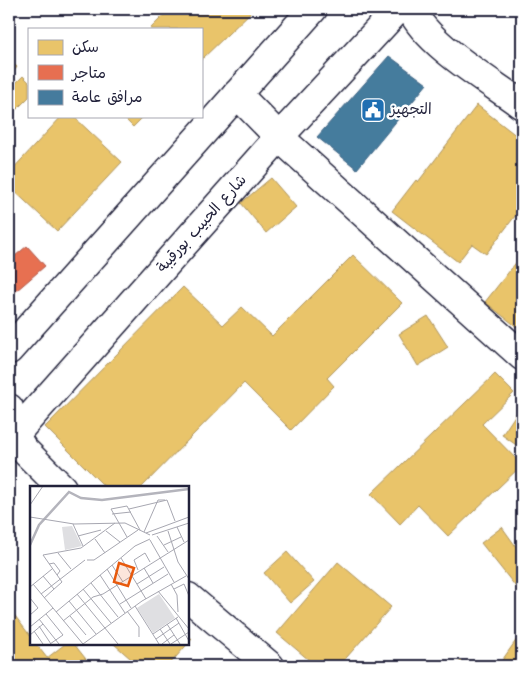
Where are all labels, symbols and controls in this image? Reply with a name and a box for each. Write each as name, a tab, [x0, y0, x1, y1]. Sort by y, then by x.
legend	[28, 28, 202, 118]
text: سكن	[72, 36, 99, 60]
text: متاجر	[70, 62, 106, 86]
text: مرافق عامة	[72, 86, 142, 110]
public building icon: التجهيز	[360, 97, 386, 123]
place label: التجهيز	[388, 98, 432, 122]
street label: شارع الحبيب بورقيبة	[151, 169, 253, 279]
inset map	[30, 486, 189, 645]

